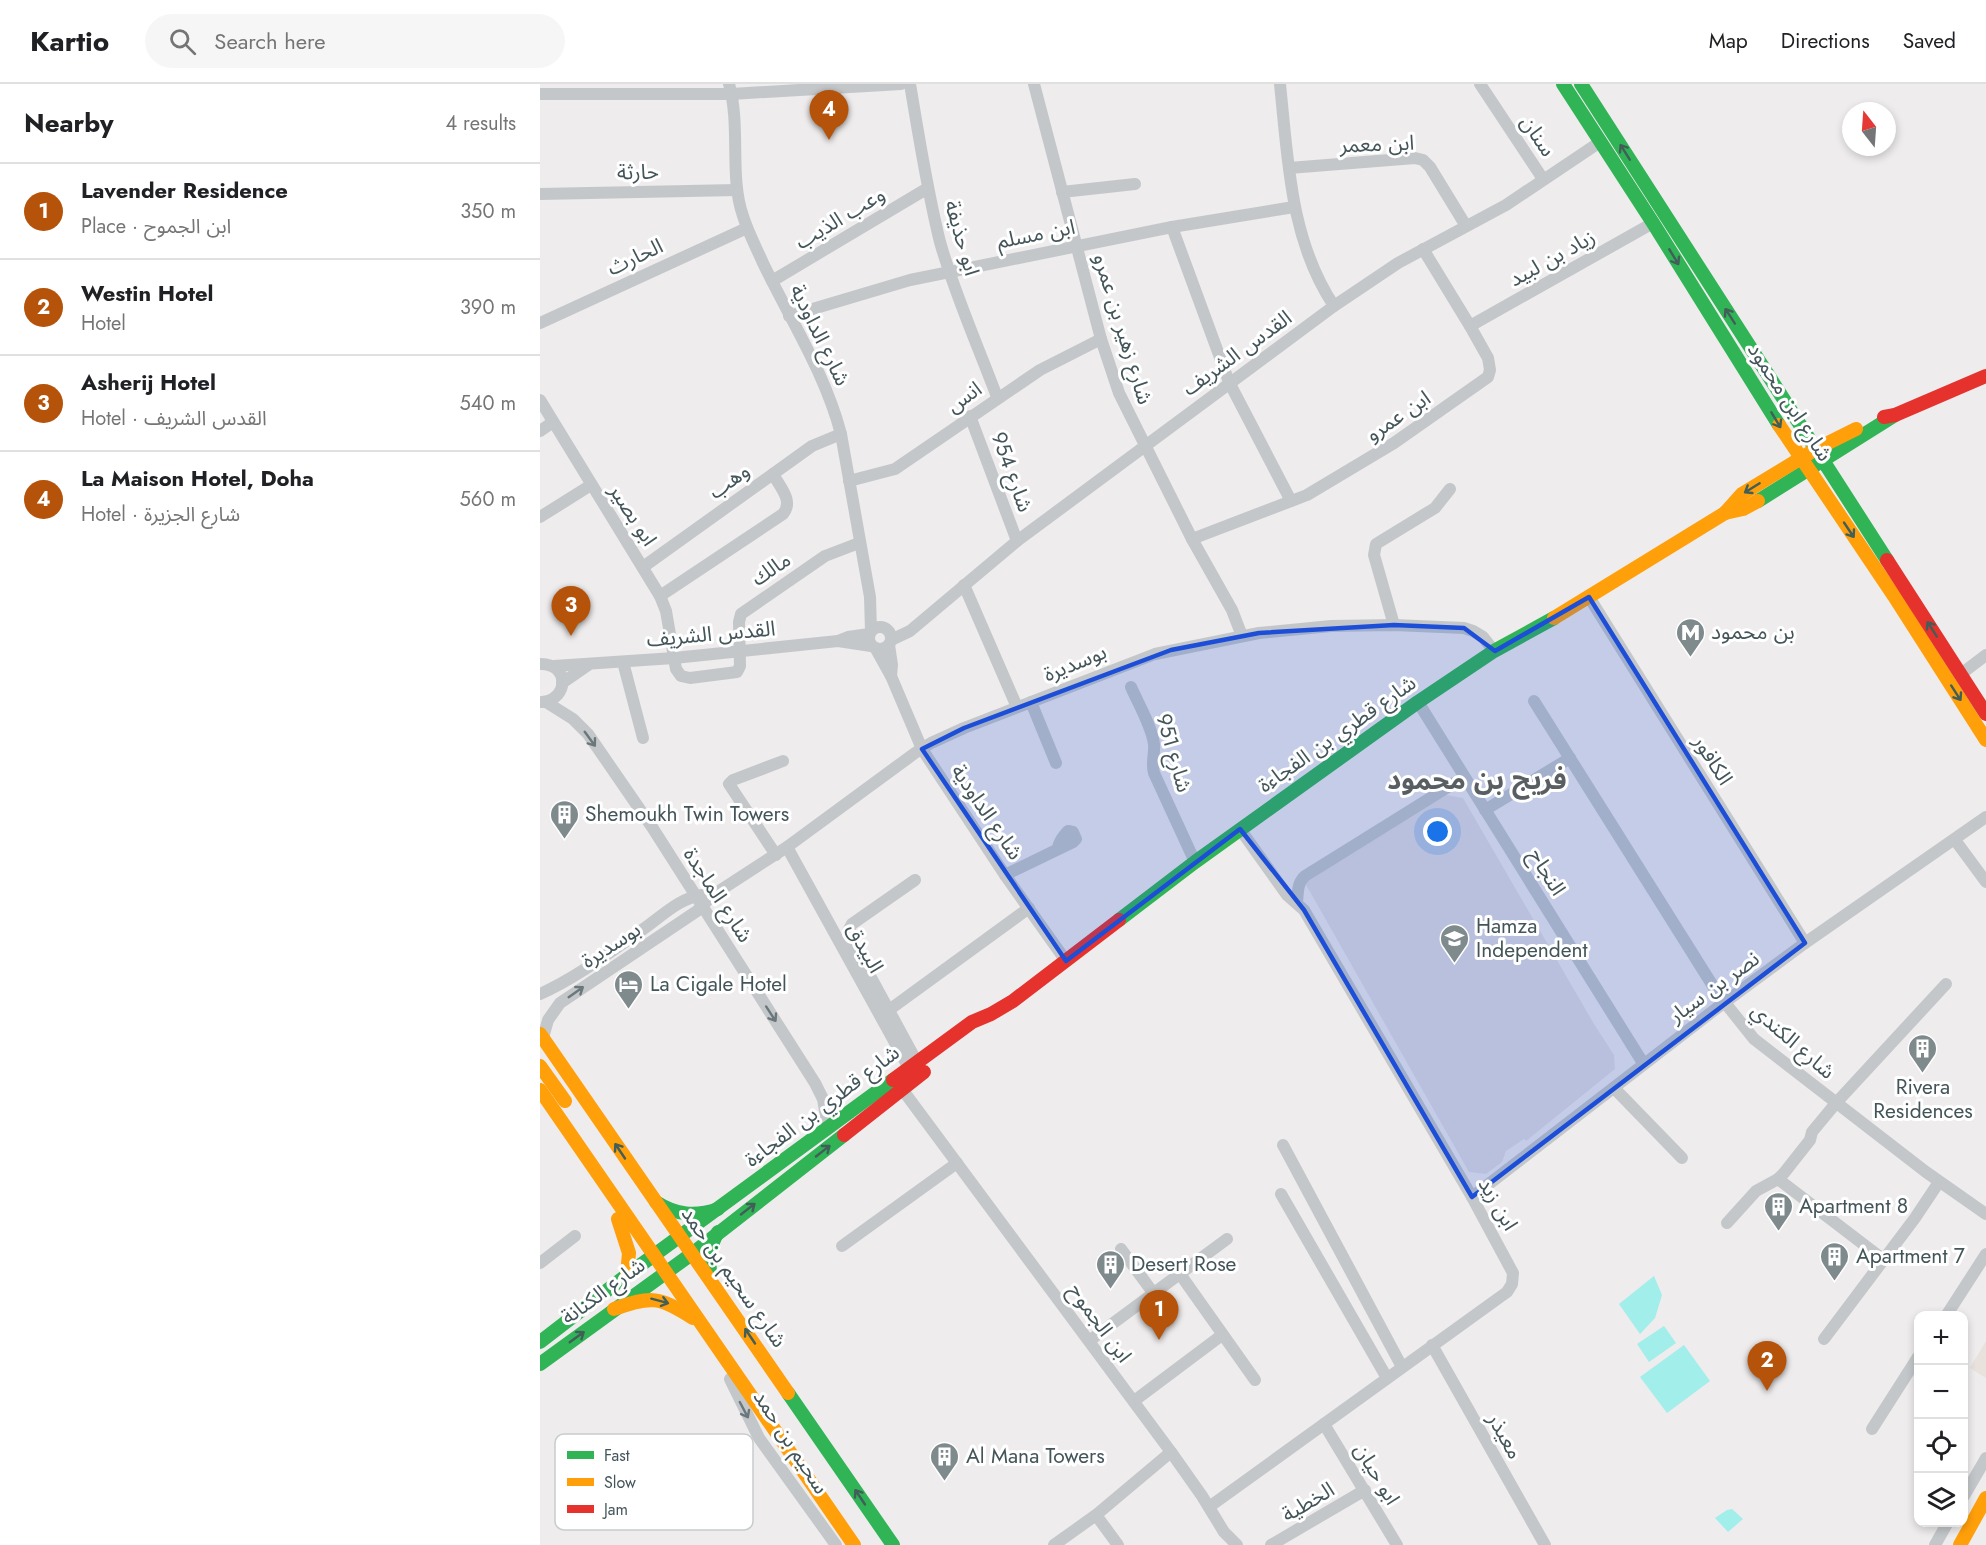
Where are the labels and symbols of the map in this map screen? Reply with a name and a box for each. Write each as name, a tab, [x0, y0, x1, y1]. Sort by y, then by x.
pin: 4	[810, 91, 848, 140]
north arrow	[1842, 102, 1896, 156]
street label: سنان	[1513, 109, 1563, 163]
street label: ابن معمر	[1338, 128, 1415, 160]
one-way arrow	[1618, 144, 1630, 161]
street label: حارثة	[617, 157, 659, 187]
street label: وعب الذيب	[789, 179, 891, 257]
street label: ابو حذيفة	[937, 197, 987, 279]
street label: ابن مسلم	[994, 212, 1078, 256]
street label: زياد بن لبيد	[1503, 222, 1601, 294]
street label: الحارث	[602, 231, 668, 283]
one-way arrow	[1668, 248, 1680, 265]
street label: شارع زهير بن عمرو	[1086, 250, 1160, 408]
street label: شارع الداودية	[782, 279, 858, 391]
street label: القدس الشريف	[1176, 303, 1298, 403]
one-way arrow	[1724, 308, 1736, 325]
street label: شارع ابن محمود	[1740, 337, 1840, 467]
street label: انس	[940, 374, 988, 420]
street label: ابن عمرو	[1359, 383, 1437, 449]
one-way arrow	[1771, 411, 1783, 428]
street label: شارع 954	[984, 428, 1040, 516]
street label: وهب	[702, 456, 756, 506]
street label: ابو بصير	[601, 477, 664, 552]
one-way arrow	[1744, 482, 1761, 494]
one-way arrow	[1843, 521, 1855, 537]
street label: مالك	[745, 545, 797, 593]
pin: 3	[552, 586, 591, 636]
street label: القدس الشريف	[645, 613, 777, 655]
metro station icon: بن محمود	[1674, 616, 1706, 658]
place label: بن محمود	[1711, 617, 1795, 647]
one-way arrow	[1925, 621, 1937, 638]
street label: بوسديرة	[1039, 637, 1111, 689]
street label: شارع قطري بن الفجاءة	[1252, 668, 1423, 801]
one-way arrow	[1950, 684, 1962, 701]
street label: شارع 951	[1148, 710, 1200, 796]
street label: الكافور	[1685, 728, 1740, 791]
one-way arrow	[584, 730, 597, 746]
street label: شارع الداودية	[944, 758, 1030, 866]
district label: فريج بن محمود	[1387, 760, 1567, 800]
building icon: Shemoukh Twin Towers	[548, 798, 580, 840]
place label: Shemoukh Twin Towers	[585, 799, 789, 829]
your location	[1423, 817, 1452, 846]
street label: شارع الماجدة	[676, 842, 760, 948]
street label: النجاح	[1521, 843, 1573, 901]
place label: Hamza Independent	[1476, 911, 1588, 965]
street label: بوسديرة	[575, 915, 647, 975]
street label: البيدق	[839, 918, 891, 978]
school or university icon: Hamza Independent	[1439, 922, 1471, 964]
street label: نصر بن سيار	[1662, 944, 1766, 1031]
hotel icon: La Cigale Hotel	[613, 968, 645, 1010]
place label: La Cigale Hotel	[650, 969, 787, 999]
one-way arrow	[567, 986, 583, 998]
street label: شارع الكندي	[1744, 996, 1842, 1087]
one-way arrow	[765, 1005, 777, 1022]
building icon: Rivera Residences	[1907, 1032, 1939, 1074]
street label: شارع قطري بن الفجاءة	[738, 1038, 906, 1175]
place label: Rivera Residences	[1873, 1072, 1973, 1126]
one-way arrow	[614, 1143, 626, 1159]
one-way arrow	[815, 1144, 831, 1157]
street label: ابن زيد	[1471, 1172, 1525, 1236]
building icon: Apartment 8	[1762, 1190, 1794, 1232]
place label: Apartment 8	[1799, 1191, 1908, 1221]
street label: شارع سحيم بن حمد	[674, 1200, 794, 1354]
one-way arrow	[739, 1203, 755, 1215]
building icon: Apartment 7	[1819, 1240, 1851, 1282]
place label: Apartment 7	[1856, 1241, 1965, 1271]
building icon: Desert Rose	[1094, 1248, 1126, 1290]
place label: Desert Rose	[1131, 1249, 1237, 1279]
street label: شارع الكنانة	[555, 1250, 651, 1332]
street label: ابن الجموح	[1061, 1277, 1139, 1369]
pin: 1	[1140, 1290, 1178, 1340]
one-way arrow	[650, 1295, 669, 1307]
one-way arrow	[744, 1328, 756, 1345]
one-way arrow	[569, 1330, 585, 1343]
pin: 2	[1748, 1342, 1786, 1391]
street label: سحيم بن حمد	[746, 1384, 836, 1500]
one-way arrow	[739, 1400, 750, 1418]
street label: معيذر	[1480, 1407, 1530, 1465]
legend	[555, 1434, 753, 1530]
street label: ابو حيان	[1347, 1437, 1407, 1511]
building icon: Al Mana Towers	[929, 1440, 961, 1482]
place label: Al Mana Towers	[966, 1441, 1105, 1471]
text: Fast	[604, 1444, 630, 1467]
text: Slow	[604, 1471, 636, 1494]
street label: الخطية	[1276, 1475, 1340, 1529]
one-way arrow	[854, 1489, 866, 1505]
text: Jam	[602, 1498, 628, 1521]

